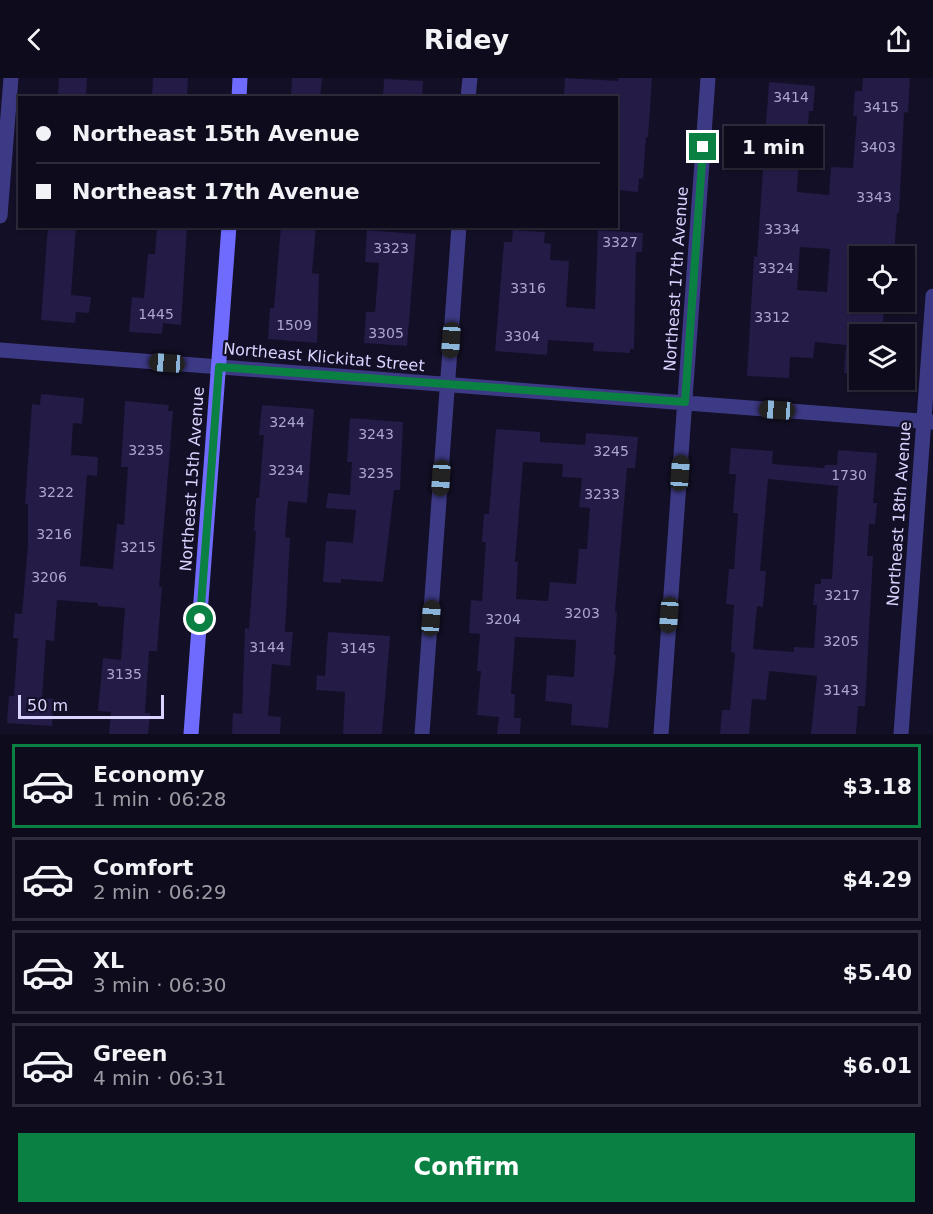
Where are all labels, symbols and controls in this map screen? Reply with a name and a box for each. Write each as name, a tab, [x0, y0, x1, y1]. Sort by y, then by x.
icon: back	[18, 23, 51, 56]
icon: share	[882, 23, 915, 56]
text: Ridey	[424, 24, 509, 55]
house number: 3414	[773, 89, 809, 105]
house number: 3415	[863, 99, 899, 115]
text: Northeast 15th Avenue	[72, 121, 360, 146]
callout: 1 min	[724, 126, 823, 168]
route end	[689, 133, 716, 160]
text: 1 min	[742, 135, 805, 159]
house number: 3403	[860, 139, 896, 155]
text: Northeast 17th Avenue	[72, 179, 360, 204]
street label: Northeast 17th Avenue	[660, 186, 692, 372]
house number: 3343	[856, 189, 892, 205]
house number: 3334	[764, 221, 800, 237]
house number: 3327	[602, 234, 638, 250]
house number: 3323	[373, 240, 409, 256]
map controls	[849, 246, 915, 390]
button: locate	[849, 246, 915, 312]
house number: 3324	[758, 260, 794, 276]
house number: 3316	[510, 280, 546, 296]
house number: 1445	[138, 306, 174, 322]
house number: 3312	[754, 309, 790, 325]
house number: 1509	[276, 317, 312, 333]
car	[441, 321, 461, 359]
button: layers	[849, 324, 915, 390]
house number: 3305	[368, 325, 404, 341]
house number: 3304	[504, 328, 540, 344]
street label: Northeast Klickitat Street	[223, 339, 425, 375]
car	[148, 353, 186, 373]
street label: Northeast 15th Avenue	[176, 386, 208, 572]
car	[758, 400, 796, 420]
house number: 3244	[269, 414, 305, 430]
street label: Northeast 18th Avenue	[883, 421, 915, 607]
house number: 3243	[358, 426, 394, 442]
house number: 3235	[128, 442, 164, 458]
house number: 3245	[593, 443, 629, 459]
car	[670, 454, 690, 492]
car	[431, 459, 451, 497]
house number: 3234	[268, 462, 304, 478]
house number: 3235	[358, 465, 394, 481]
house number: 1730	[831, 467, 867, 483]
house number: 3222	[38, 484, 74, 500]
house number: 3233	[584, 486, 620, 502]
house number: 3216	[36, 526, 72, 542]
house number: 3215	[120, 539, 156, 555]
house number: 3206	[31, 569, 67, 585]
house number: 3217	[824, 587, 860, 603]
car	[659, 596, 679, 634]
car	[421, 599, 441, 637]
route start	[186, 605, 213, 632]
house number: 3203	[564, 605, 600, 621]
house number: 3204	[485, 611, 521, 627]
house number: 3205	[823, 633, 859, 649]
house number: 3144	[249, 639, 285, 655]
house number: 3145	[340, 640, 376, 656]
house number: 3135	[106, 666, 142, 682]
house number: 3143	[823, 682, 859, 698]
scale bar	[18, 692, 164, 720]
text: 50 m	[27, 696, 68, 715]
icon: car	[21, 759, 75, 813]
text: Economy	[93, 762, 204, 787]
text: $3.18	[842, 774, 912, 799]
text: 1 min · 06:28	[93, 787, 227, 811]
icon: car	[21, 852, 75, 906]
text: Comfort	[93, 855, 193, 880]
text: $4.29	[842, 867, 912, 892]
text: 2 min · 06:29	[93, 880, 227, 904]
icon: car	[21, 945, 75, 999]
text: XL	[93, 948, 124, 973]
text: $5.40	[842, 960, 912, 985]
text: 3 min · 06:30	[93, 973, 227, 997]
icon: car	[21, 1038, 75, 1092]
text: Green	[93, 1041, 167, 1066]
text: $6.01	[842, 1053, 912, 1078]
text: 4 min · 06:31	[93, 1066, 227, 1090]
button: Confirm	[18, 1133, 915, 1202]

